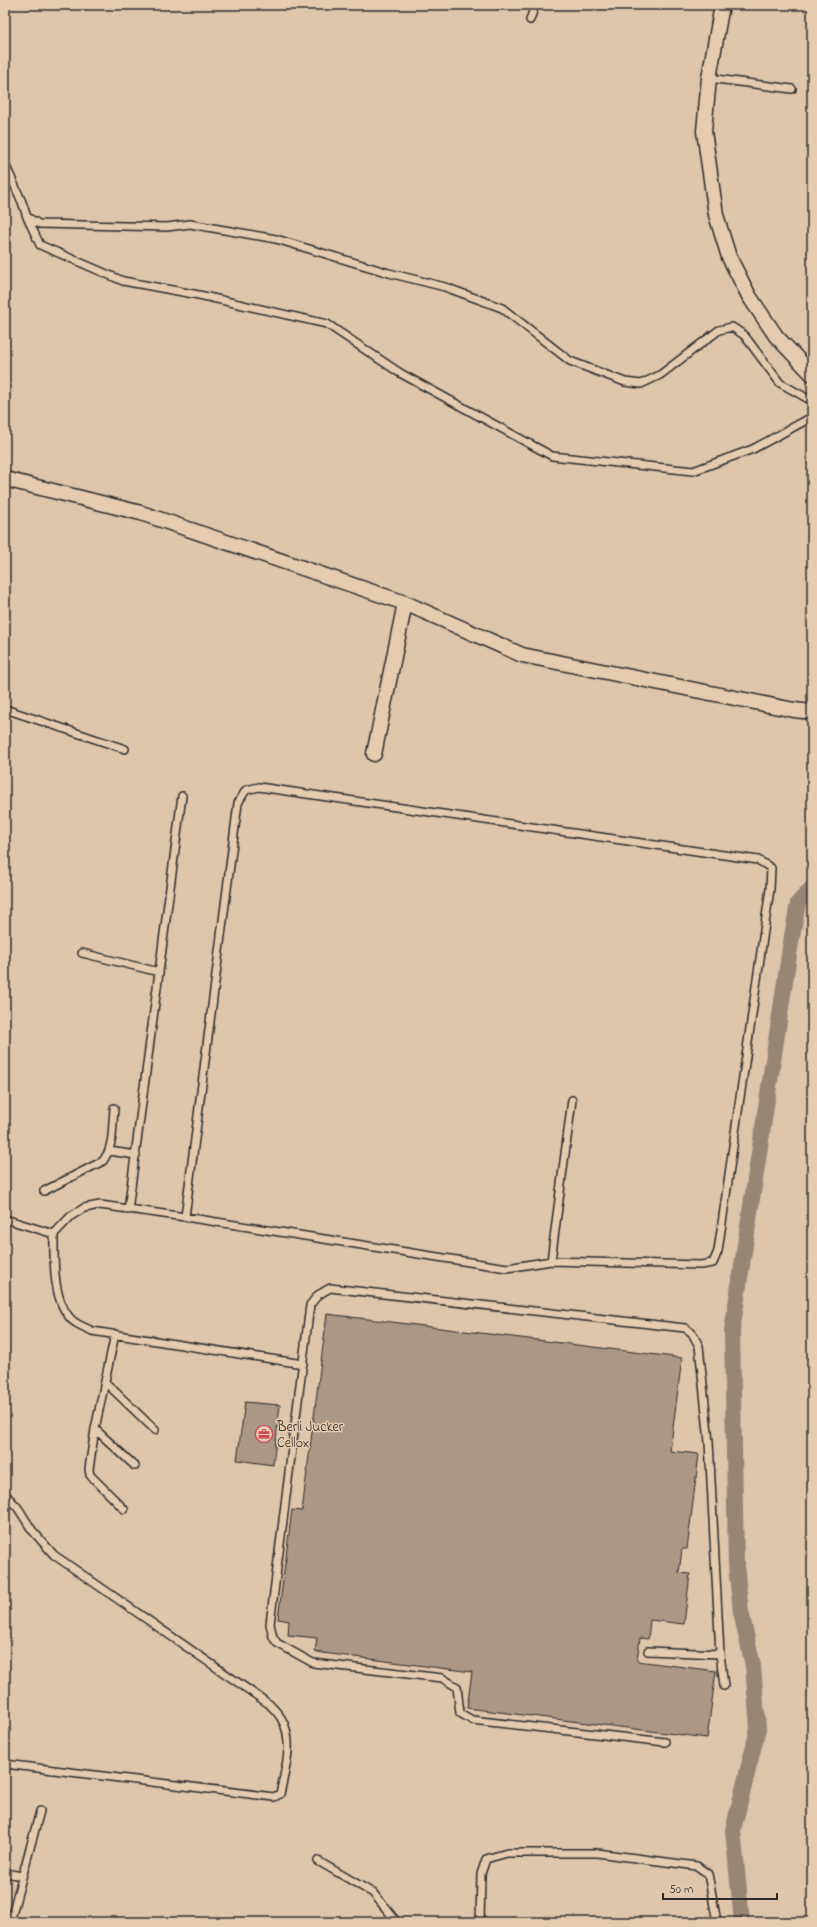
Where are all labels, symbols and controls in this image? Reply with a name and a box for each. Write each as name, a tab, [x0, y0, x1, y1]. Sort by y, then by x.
place label: Berli Jucker Cellox	[276, 1417, 344, 1454]
office icon: Berli Jucker Cellox	[254, 1424, 274, 1444]
scale bar	[663, 1875, 777, 1901]
text: 50 m	[669, 1881, 693, 1899]

